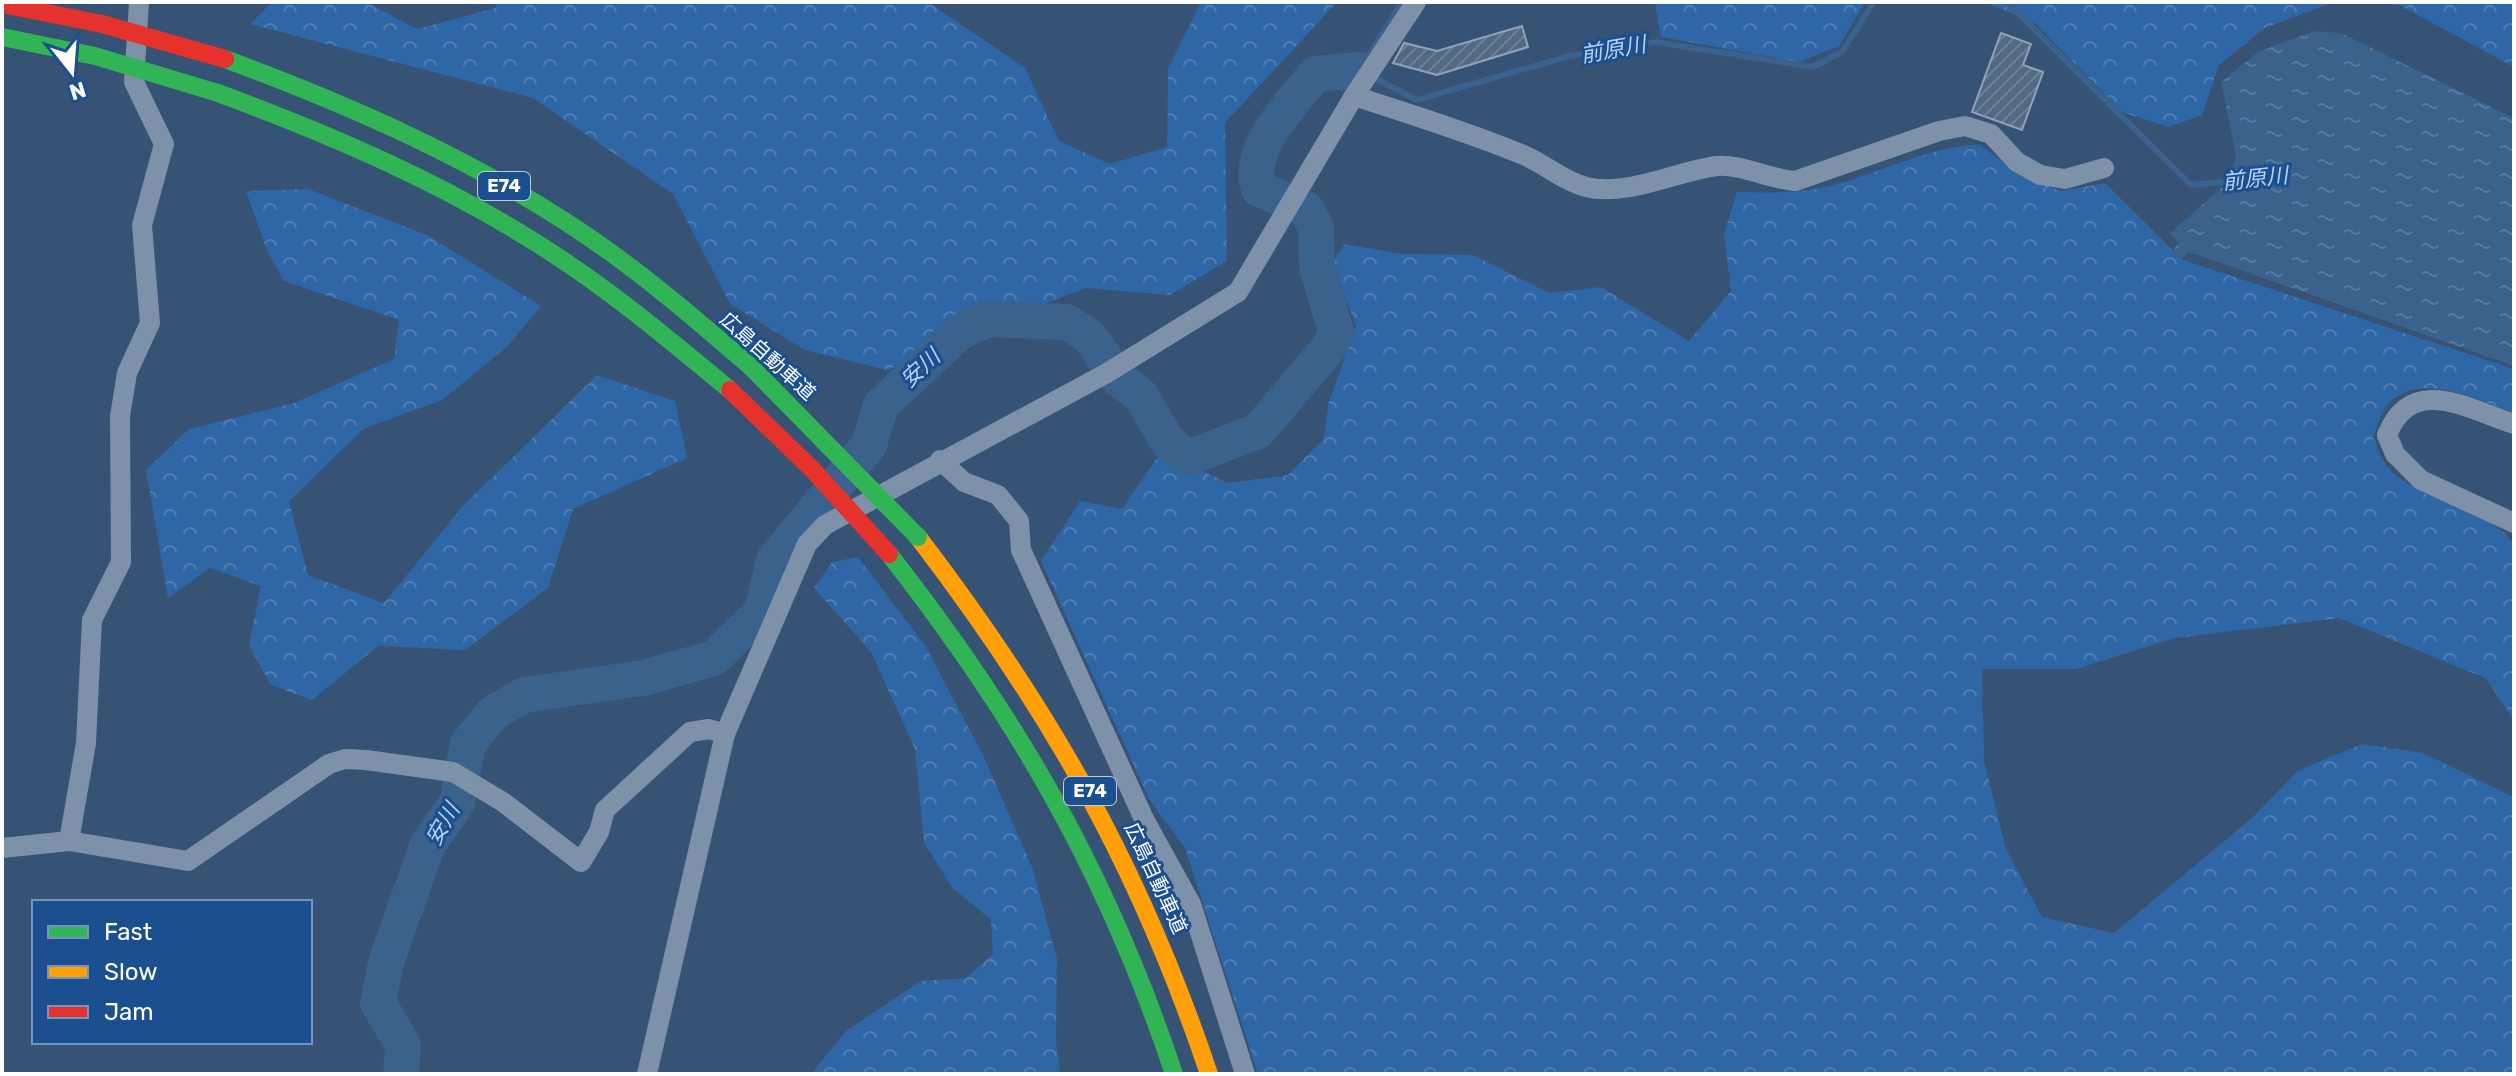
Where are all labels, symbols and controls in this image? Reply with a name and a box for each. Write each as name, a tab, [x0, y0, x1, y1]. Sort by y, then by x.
water label: 前原川	[1578, 30, 1650, 69]
north arrow	[32, 32, 112, 112]
text: N	[66, 75, 89, 106]
water label: 前原川	[2221, 161, 2291, 195]
road number: E74	[478, 172, 530, 200]
street label: 広島自動車道	[715, 307, 821, 405]
water label: 安川	[895, 342, 947, 393]
road number: E74	[1064, 777, 1116, 805]
water label: 安川	[420, 797, 466, 850]
street label: 広島自動車道	[1120, 819, 1192, 937]
legend	[32, 900, 312, 1044]
text: Fast	[104, 918, 152, 946]
text: Slow	[104, 958, 157, 986]
text: Jam	[104, 998, 154, 1026]

